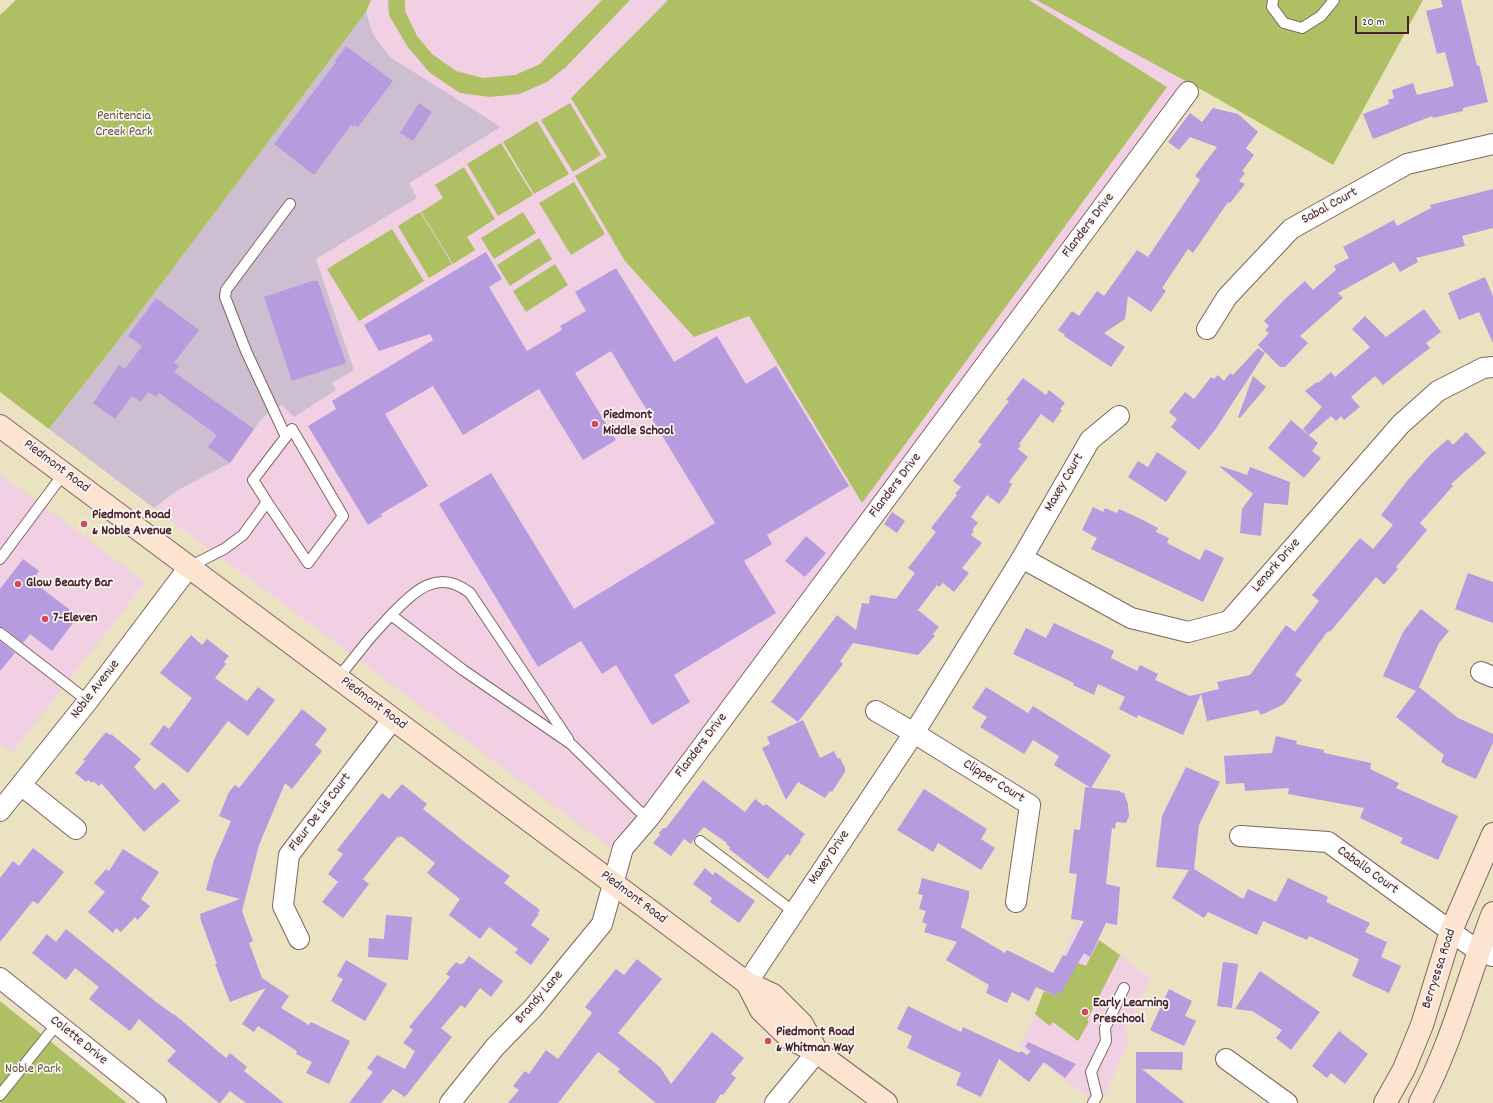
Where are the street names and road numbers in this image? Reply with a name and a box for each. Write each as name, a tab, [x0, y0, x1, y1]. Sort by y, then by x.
street label: Sabal Court	[1299, 185, 1361, 229]
street label: Flanders Drive	[1059, 190, 1119, 262]
street label: Piedmont Road	[20, 437, 92, 497]
street label: Flanders Drive	[866, 450, 926, 522]
street label: Maxey Court	[1042, 451, 1088, 515]
street label: Lenark Drive	[1249, 536, 1305, 596]
street label: Noble Avenue	[68, 657, 124, 723]
street label: Piedmont Road	[337, 674, 409, 734]
street label: Flanders Drive	[672, 710, 732, 782]
street label: Clipper Court	[959, 756, 1027, 808]
street label: Fleur De Lis Court	[286, 771, 356, 855]
street label: Maxey Drive	[806, 828, 854, 888]
street label: Caballo Court	[1333, 843, 1401, 899]
street label: Piedmont Road	[597, 868, 669, 928]
street label: Berryessa Road	[1419, 927, 1461, 1011]
street label: Brandy Lane	[512, 968, 568, 1028]
street label: Colette Drive	[46, 1013, 110, 1069]

